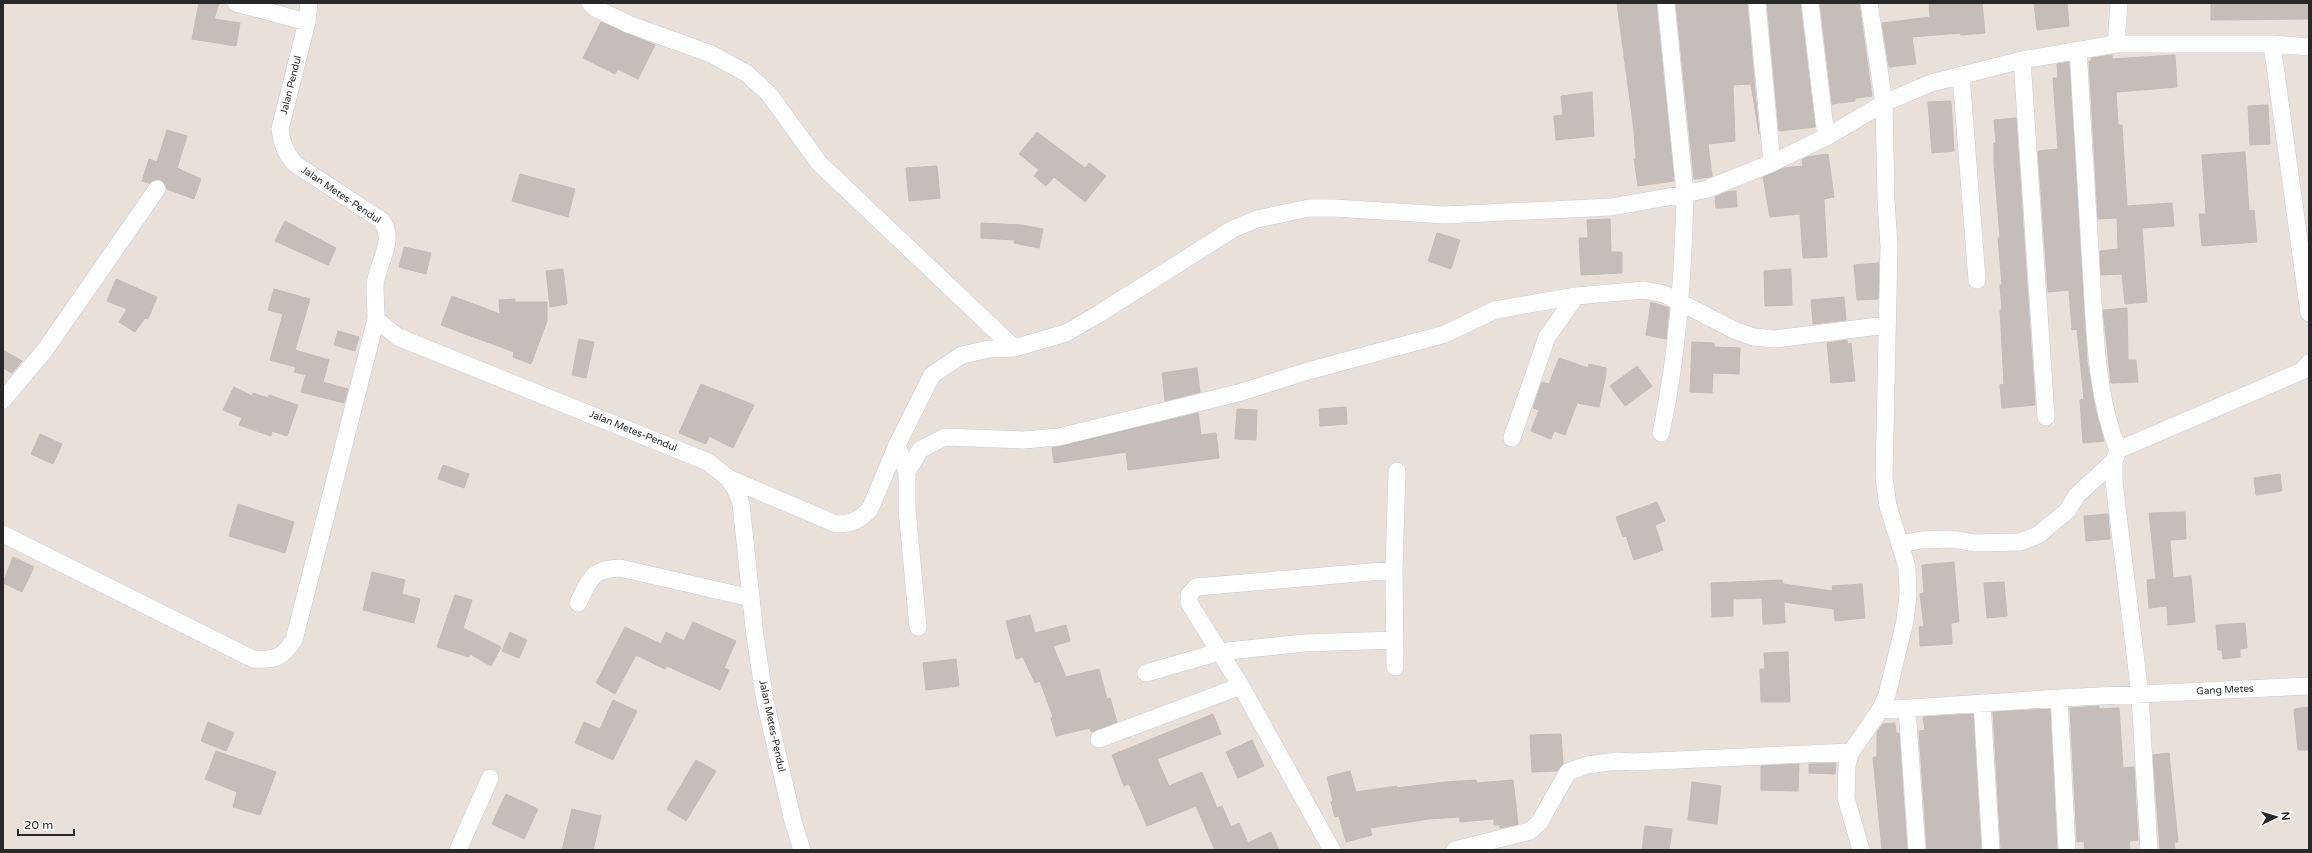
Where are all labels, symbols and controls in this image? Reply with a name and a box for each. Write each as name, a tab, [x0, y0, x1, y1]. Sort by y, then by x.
street label: Jalan Pendul	[278, 54, 304, 116]
street label: Jalan Metes-Pendul	[299, 164, 383, 226]
street label: Jalan Metes-Pendul	[587, 408, 679, 454]
street label: Jalan Metes-Pendul	[756, 679, 788, 773]
street label: Gang Metes	[2196, 682, 2254, 697]
north arrow	[2256, 797, 2296, 837]
scale bar	[18, 811, 74, 837]
text: N	[2279, 811, 2292, 821]
text: 20 m	[24, 818, 53, 832]

